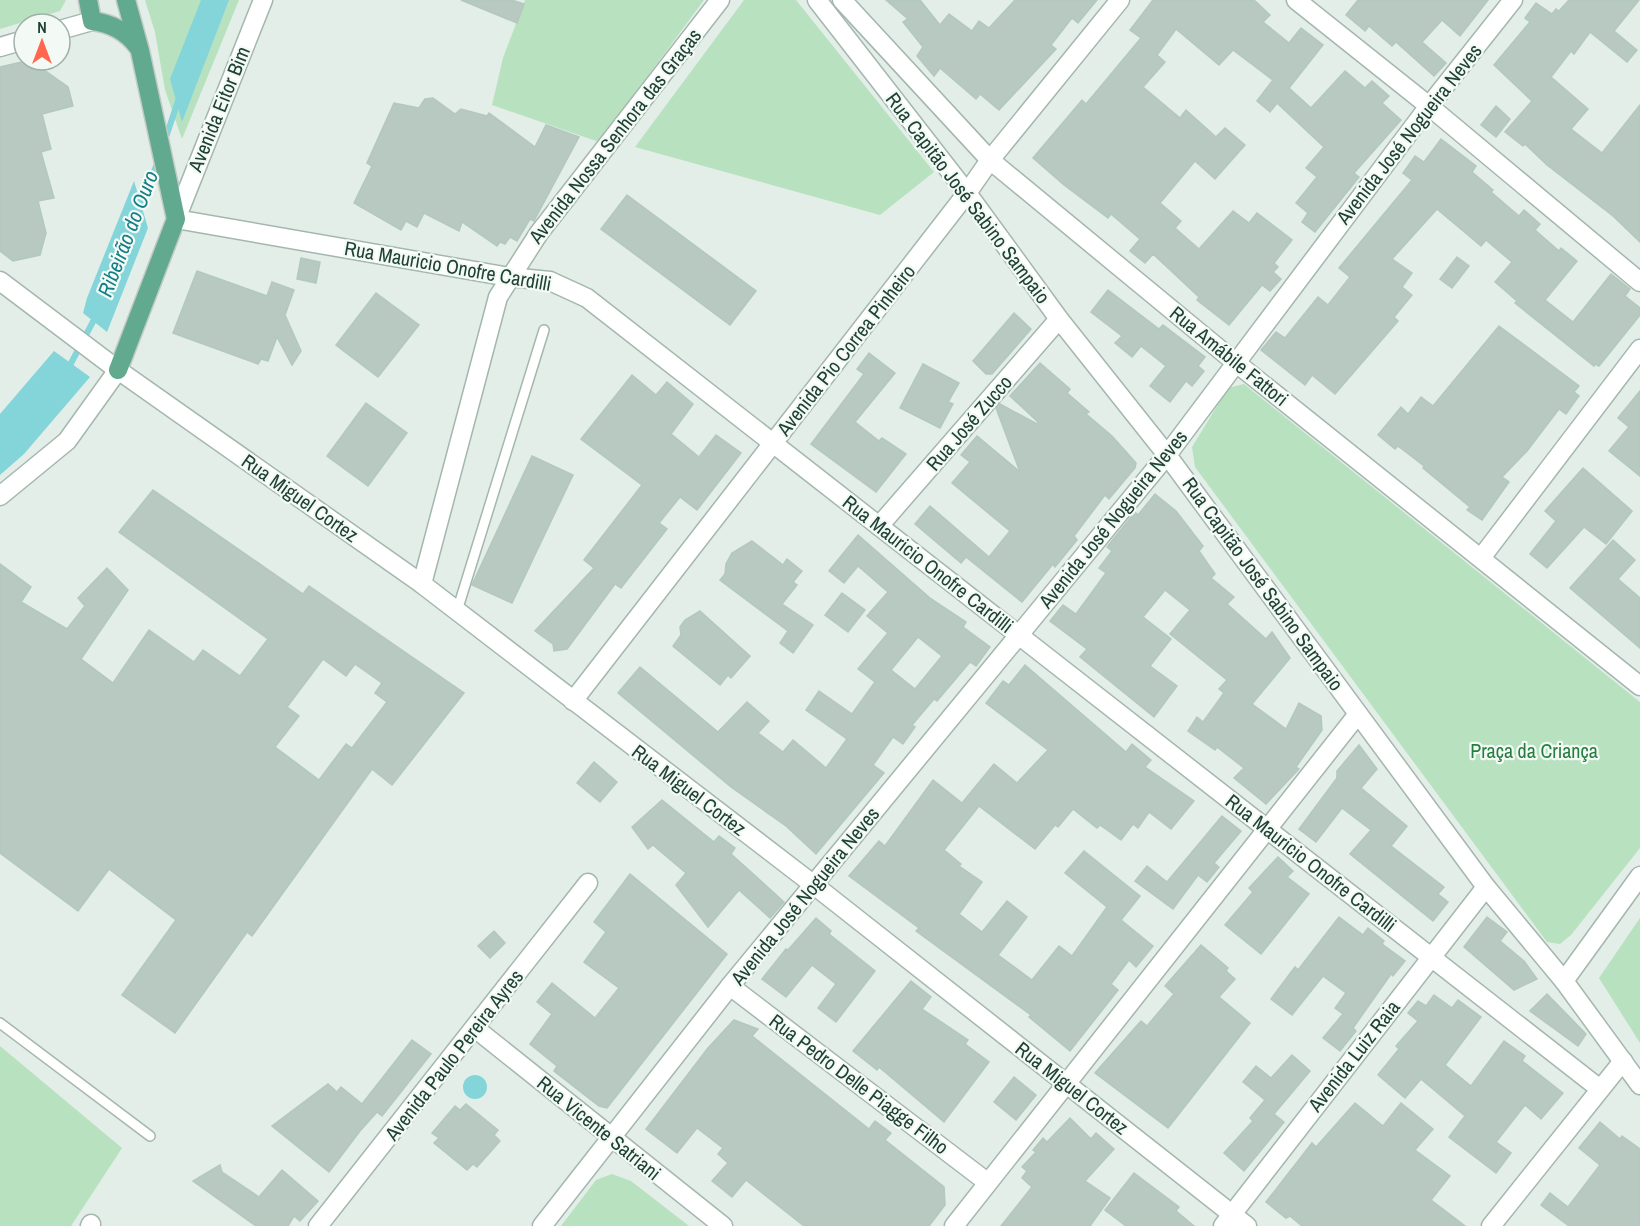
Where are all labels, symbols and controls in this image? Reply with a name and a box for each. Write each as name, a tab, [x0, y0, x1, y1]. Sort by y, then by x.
north arrow	[12, 12, 72, 72]
text: N	[37, 16, 47, 38]
street label: Avenida Nossa Senhora das Graças	[521, 23, 707, 250]
street label: Avenida José Nogueira Neves	[1329, 38, 1488, 230]
street label: Avenida Eitor Bim	[181, 42, 256, 176]
street label: Rua Capitão José Sabino Sampaio	[880, 87, 1057, 309]
water label: Ribeirão do Ouro	[90, 167, 165, 301]
street label: Rua Mauricio Onofre Cardilli	[343, 234, 554, 297]
street label: Avenida Pio Correa Pinheiro	[770, 259, 921, 442]
street label: Rua Amábile Fattori	[1164, 299, 1294, 412]
street label: Rua José Zucco	[920, 369, 1018, 476]
street label: Avenida José Nogueira Neves	[1032, 424, 1193, 614]
street label: Rua Miguel Cortez	[237, 447, 364, 548]
street label: Rua Capitão José Sabino Sampaio	[1177, 471, 1350, 696]
street label: Rua Mauricio Onofre Cardilli	[837, 488, 1019, 639]
park label: Praça da Criança	[1470, 737, 1598, 764]
street label: Rua Miguel Cortez	[627, 738, 752, 842]
street label: Rua Mauricio Onofre Cardilli	[1220, 787, 1402, 938]
street label: Avenida José Nogueira Neves	[724, 801, 885, 991]
street label: Avenida Paulo Pereira Ayres	[378, 964, 529, 1147]
street label: Avenida Luiz Raia	[1301, 994, 1406, 1118]
street label: Rua Pedro Delle Piagge Filho	[764, 1007, 954, 1160]
street label: Rua Miguel Cortez	[1010, 1035, 1134, 1140]
street label: Rua Vicente Satriani	[532, 1069, 667, 1186]

